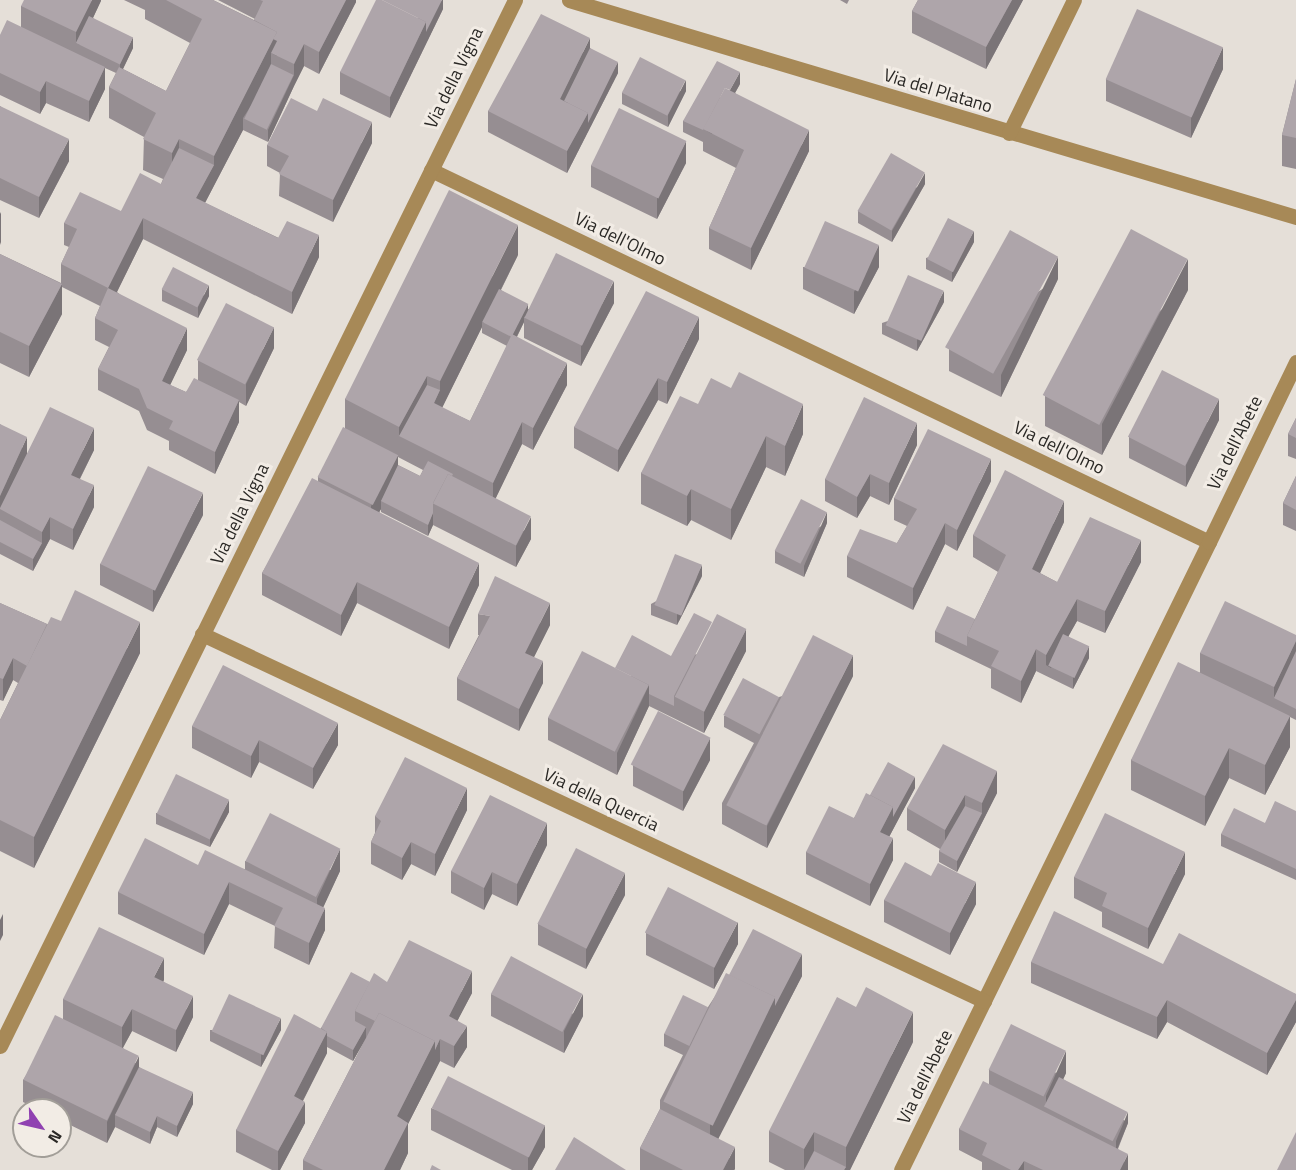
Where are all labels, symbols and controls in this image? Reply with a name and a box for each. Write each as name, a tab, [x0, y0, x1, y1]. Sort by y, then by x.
street label: Via della Vigna	[420, 24, 488, 132]
street label: Via del Platano	[881, 64, 995, 118]
street label: Via dell'Olmo	[571, 208, 669, 270]
street label: Via dell'Abete	[1203, 392, 1267, 494]
street label: Via dell'Olmo	[1010, 417, 1108, 479]
street label: Via della Vigna	[206, 460, 274, 568]
street label: Via della Quercia	[540, 764, 662, 836]
street label: Via dell'Abete	[893, 1026, 957, 1128]
north arrow	[12, 1098, 72, 1158]
text: N	[42, 1126, 68, 1148]

